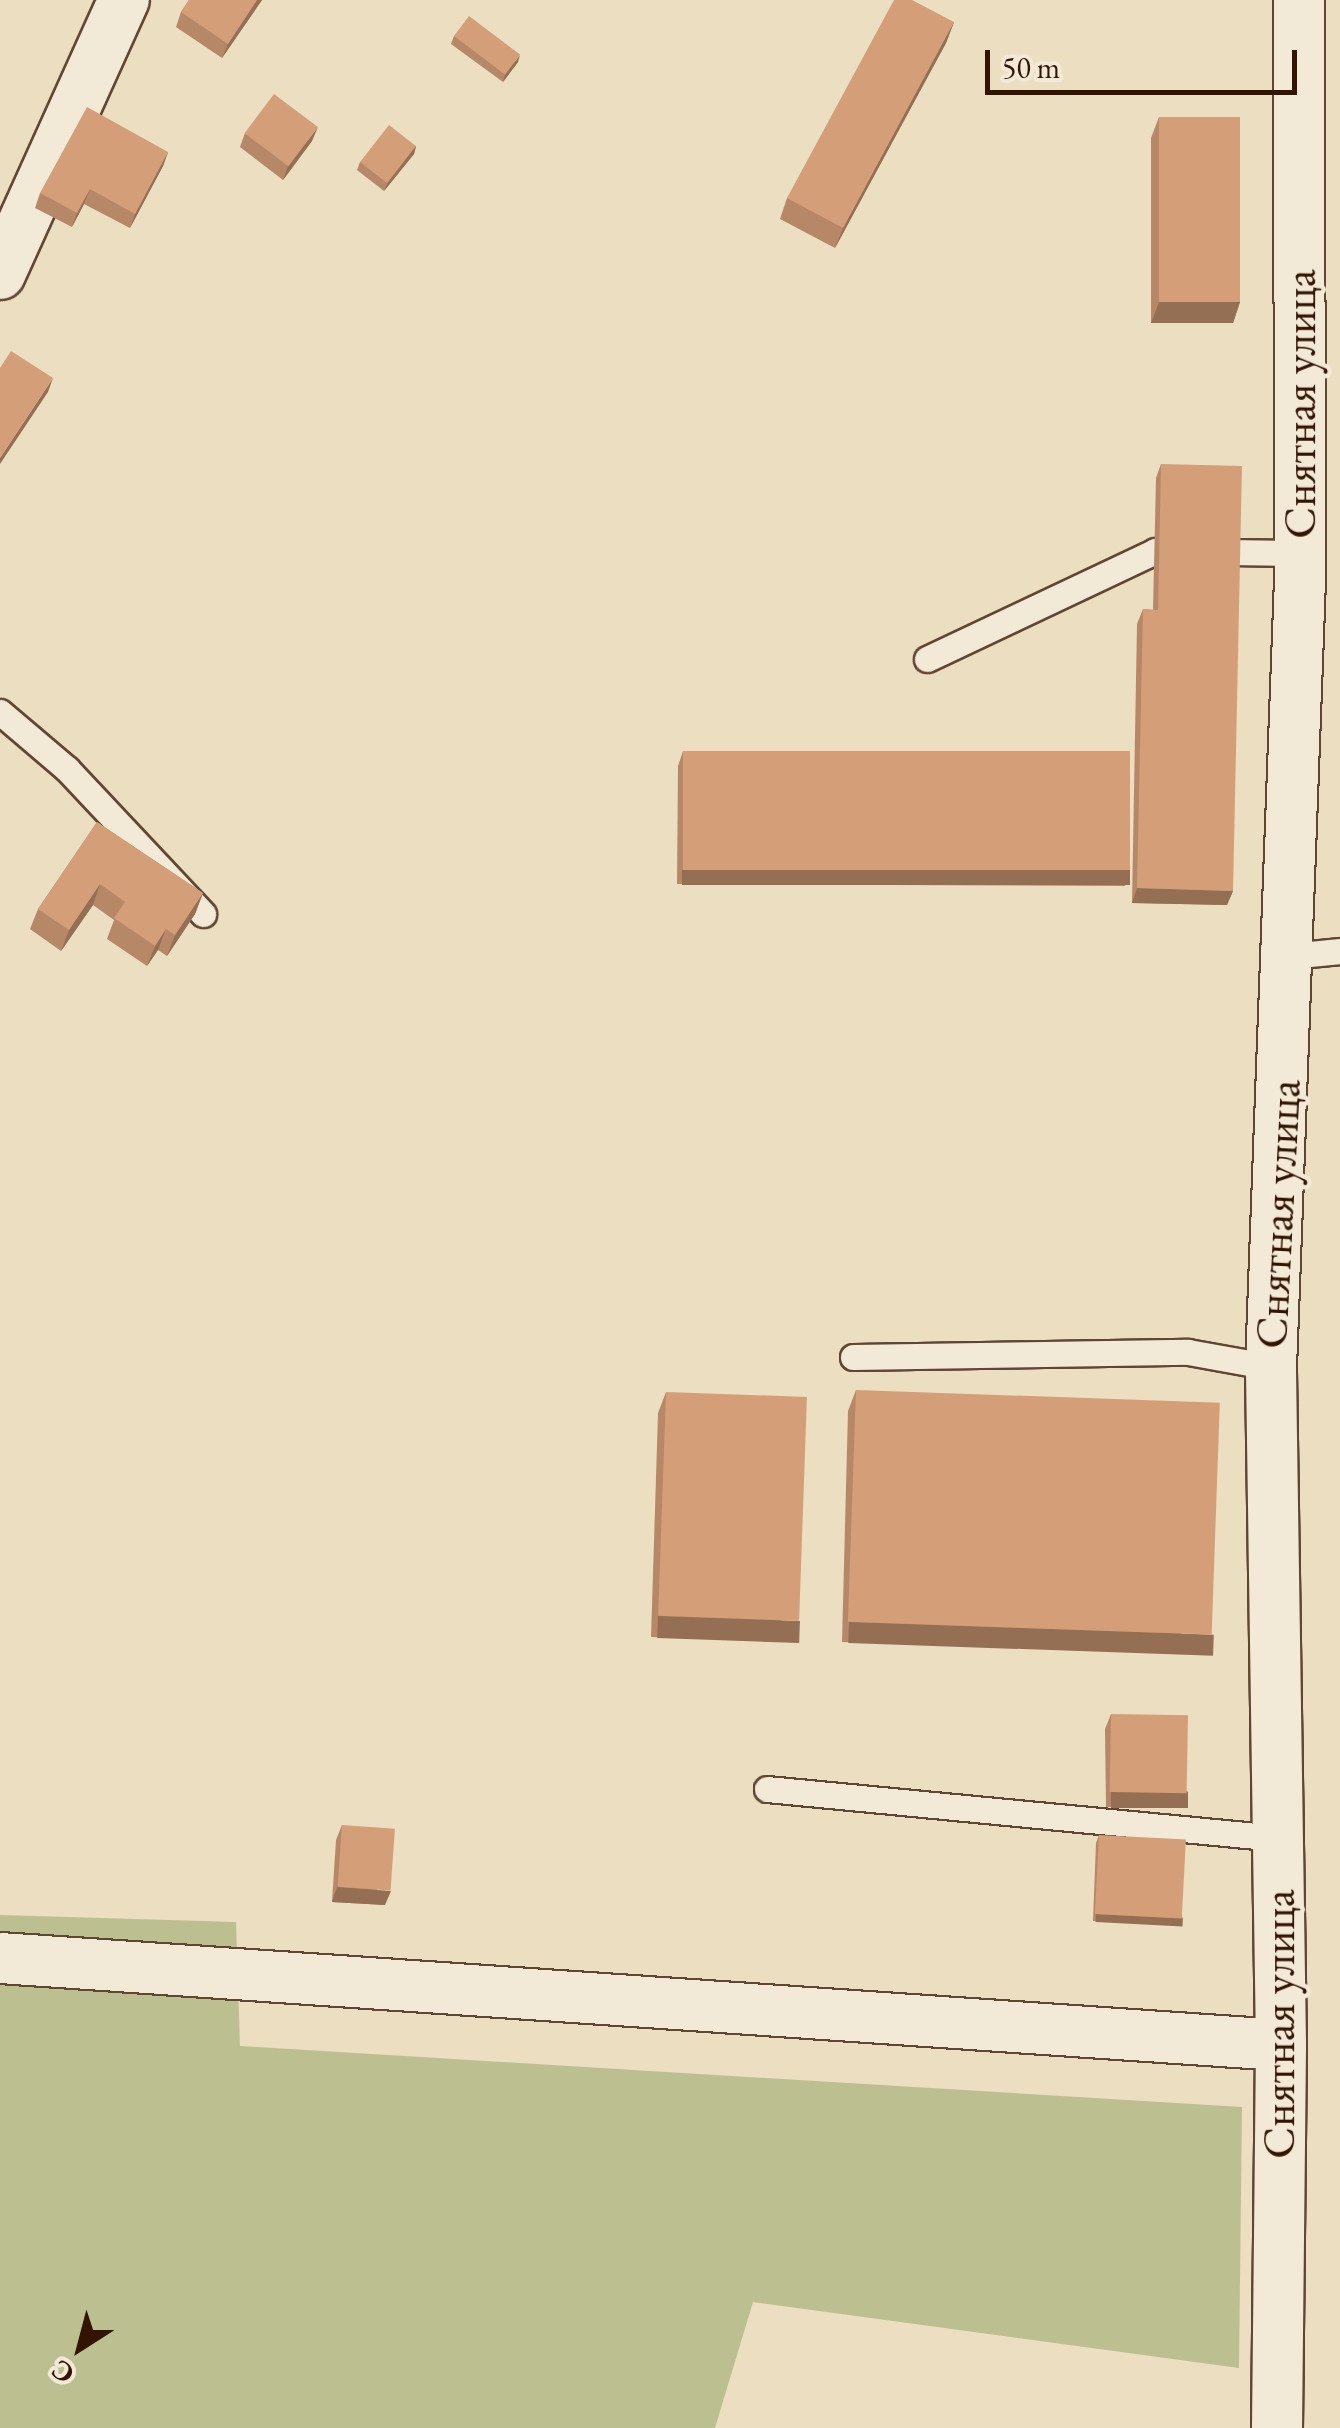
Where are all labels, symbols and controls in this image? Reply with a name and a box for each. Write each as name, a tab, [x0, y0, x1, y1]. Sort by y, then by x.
scale bar	[990, 30, 1302, 92]
text: 50 m	[1002, 48, 1060, 87]
street label: Снятная улица	[1273, 269, 1327, 539]
street label: Снятная улица	[1244, 1078, 1312, 1350]
street label: Снятная улица	[1252, 1889, 1306, 2159]
north arrow	[30, 2298, 130, 2398]
text: С	[44, 2352, 81, 2393]

